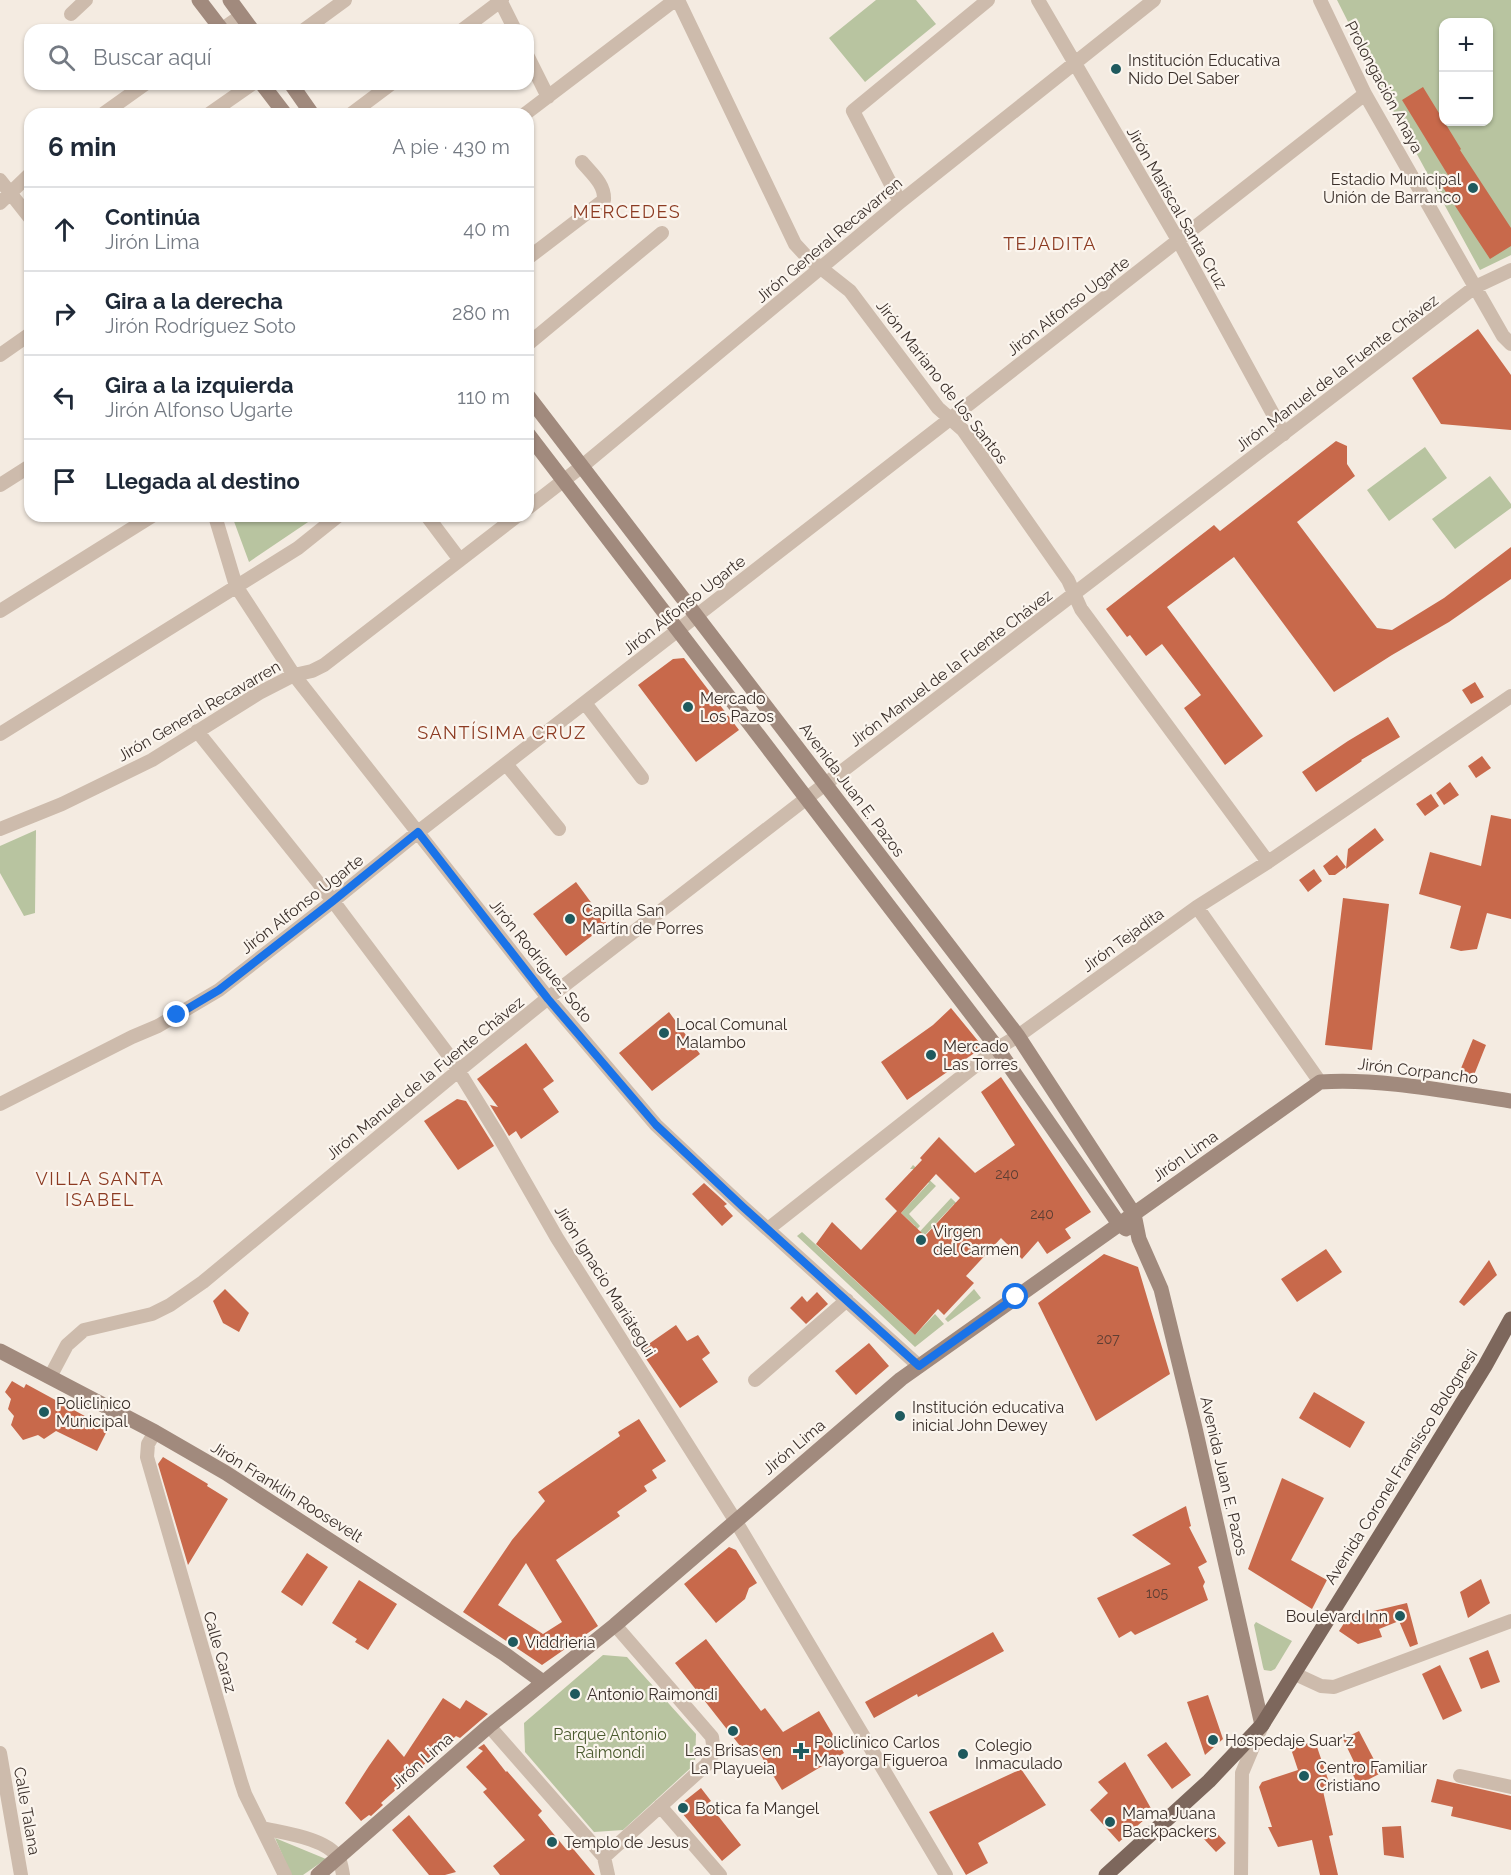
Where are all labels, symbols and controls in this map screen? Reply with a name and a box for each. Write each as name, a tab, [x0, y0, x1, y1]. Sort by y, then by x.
street label: Prolongación Anaya	[1341, 18, 1427, 156]
map controls	[1439, 18, 1493, 126]
button: +	[1439, 18, 1493, 72]
search box	[24, 24, 534, 90]
icon: search	[45, 41, 78, 74]
text: Buscar aquí	[93, 44, 212, 70]
place label: Institución Educativa Nido Del Saber	[1128, 51, 1280, 88]
marker: Institución Educativa Nido Del Saber	[1109, 62, 1123, 76]
button: −	[1439, 72, 1493, 126]
street label: Jirón Mariscal Santa Cruz	[1123, 123, 1231, 293]
text: 6 min	[48, 132, 117, 162]
text: A pie · 430 m	[392, 135, 510, 159]
place label: Estadio Municipal Unión de Barranco	[1323, 170, 1462, 207]
street label: Jirón General Recavarren	[752, 173, 906, 307]
marker: Estadio Municipal Unión de Barranco	[1466, 181, 1480, 195]
district label: MERCEDES	[573, 201, 681, 222]
text: Continúa	[105, 204, 200, 230]
icon: ahead	[48, 213, 81, 246]
text: 40 m	[463, 217, 510, 241]
text: Jirón Lima	[105, 230, 200, 254]
district label: TEJADITA	[1003, 233, 1097, 254]
street label: Jirón Alfonso Ugarte	[1003, 252, 1133, 360]
text: Gira a la derecha	[105, 288, 283, 314]
street label: Jirón Manuel de la Fuente Chávez	[1232, 290, 1442, 455]
icon: right	[48, 297, 81, 330]
street label: Jirón Mariano de los Santos	[872, 297, 1012, 468]
text: 280 m	[452, 301, 510, 325]
text: Jirón Rodríguez Soto	[105, 314, 296, 338]
text: Gira a la izquierda	[105, 372, 294, 398]
icon: left	[48, 381, 81, 414]
text: 110 m	[457, 385, 510, 409]
text: Jirón Alfonso Ugarte	[105, 398, 293, 422]
icon: arrive	[48, 465, 81, 498]
text: Llegada al destino	[105, 468, 300, 494]
street label: Jirón Alfonso Ugarte	[619, 551, 749, 659]
street label: Jirón Manuel de la Fuente Chávez	[846, 585, 1056, 750]
street label: Jirón General Recavarren	[114, 657, 284, 765]
place label: Mercado Los Pazos	[700, 689, 774, 726]
marker: Mercado Los Pazos	[681, 700, 695, 714]
street label: Avenida Juan E. Pazos	[795, 719, 909, 861]
district label: SANTÍSIMA CRUZ	[417, 721, 587, 743]
street label: Jirón Alfonso Ugarte	[237, 850, 367, 958]
street label: Jirón Rodríguez Soto	[486, 896, 596, 1026]
place label: Capilla San Martín de Porres	[582, 901, 704, 938]
street label: Jirón Tejadita	[1079, 904, 1167, 976]
marker: Capilla San Martín de Porres	[563, 912, 577, 926]
street label: Jirón Manuel de la Fuente Chávez	[322, 992, 528, 1164]
route end	[163, 1001, 189, 1027]
place label: Local Comunal Malambo	[676, 1015, 788, 1052]
marker: Local Comunal Malambo	[657, 1026, 671, 1040]
place label: Mercado Las Torres	[943, 1037, 1018, 1074]
marker: Mercado Las Torres	[924, 1048, 938, 1062]
street label: Jirón Corpancho	[1357, 1054, 1479, 1088]
street label: Jirón Lima	[1149, 1127, 1221, 1185]
house number: 240	[995, 1166, 1019, 1182]
district label: VILLA SANTA ISABEL	[35, 1168, 165, 1210]
street label: Jirón Ignacio Mariátegui	[551, 1202, 659, 1360]
house number: 240	[1030, 1206, 1054, 1222]
place label: Virgen del Carmen	[933, 1222, 1019, 1259]
marker: Virgen del Carmen	[914, 1233, 928, 1247]
route start	[1002, 1283, 1028, 1309]
house number: 207	[1096, 1331, 1120, 1347]
street label: Avenida Coronel Fransisco Bolognesi	[1321, 1346, 1481, 1588]
place label: Policlinico Municipal	[56, 1394, 131, 1431]
street label: Avenida Juan E. Pazos	[1196, 1395, 1252, 1558]
place label: Institución educativa inicial John Dewey	[912, 1398, 1064, 1435]
marker: Policlinico Municipal	[37, 1405, 51, 1419]
marker: Institución educativa inicial John Dewey	[893, 1409, 907, 1423]
street label: Jirón Lima	[759, 1415, 829, 1479]
street label: Jirón Franklin Roosevelt	[208, 1438, 367, 1547]
house number: 105	[1146, 1585, 1168, 1601]
place label: Boulevard Inn	[1286, 1607, 1388, 1626]
street label: Calle Caraz	[199, 1609, 241, 1695]
marker: Boulevard Inn	[1393, 1609, 1407, 1623]
place label: Viddrieria	[525, 1633, 596, 1652]
marker: Viddrieria	[506, 1635, 520, 1649]
place label: Antonio Raimondi	[587, 1685, 718, 1704]
marker: Antonio Raimondi	[568, 1687, 582, 1701]
marker: Las Brisas en La Playueia	[726, 1724, 740, 1738]
park label: Parque Antonio Raimondi	[553, 1725, 667, 1762]
street label: Jirón Lima	[387, 1729, 457, 1793]
place label: Hospedaje Suar'z	[1225, 1731, 1354, 1750]
place label: Policlínico Carlos Mayorga Figueroa	[814, 1733, 948, 1770]
marker: Hospedaje Suar'z	[1206, 1733, 1220, 1747]
place label: Colegio Inmaculado	[975, 1736, 1063, 1773]
place label: Las Brisas en La Playueia	[685, 1741, 781, 1778]
marker: Policlínico Carlos Mayorga Figueroa	[792, 1742, 810, 1760]
marker: Colegio Inmaculado	[956, 1747, 970, 1761]
place label: Centro Familiar Cristiano	[1316, 1758, 1428, 1795]
street label: Calle Talana	[10, 1765, 44, 1857]
marker: Centro Familiar Cristiano	[1297, 1769, 1311, 1783]
place label: Botica fa Mangel	[695, 1799, 820, 1818]
marker: Botica fa Mangel	[676, 1801, 690, 1815]
place label: Mama Juana Backpackers	[1122, 1804, 1217, 1841]
marker: Mama Juana Backpackers	[1103, 1815, 1117, 1829]
place label: Templo de Jesus	[564, 1833, 689, 1852]
marker: Templo de Jesus	[545, 1835, 559, 1849]

